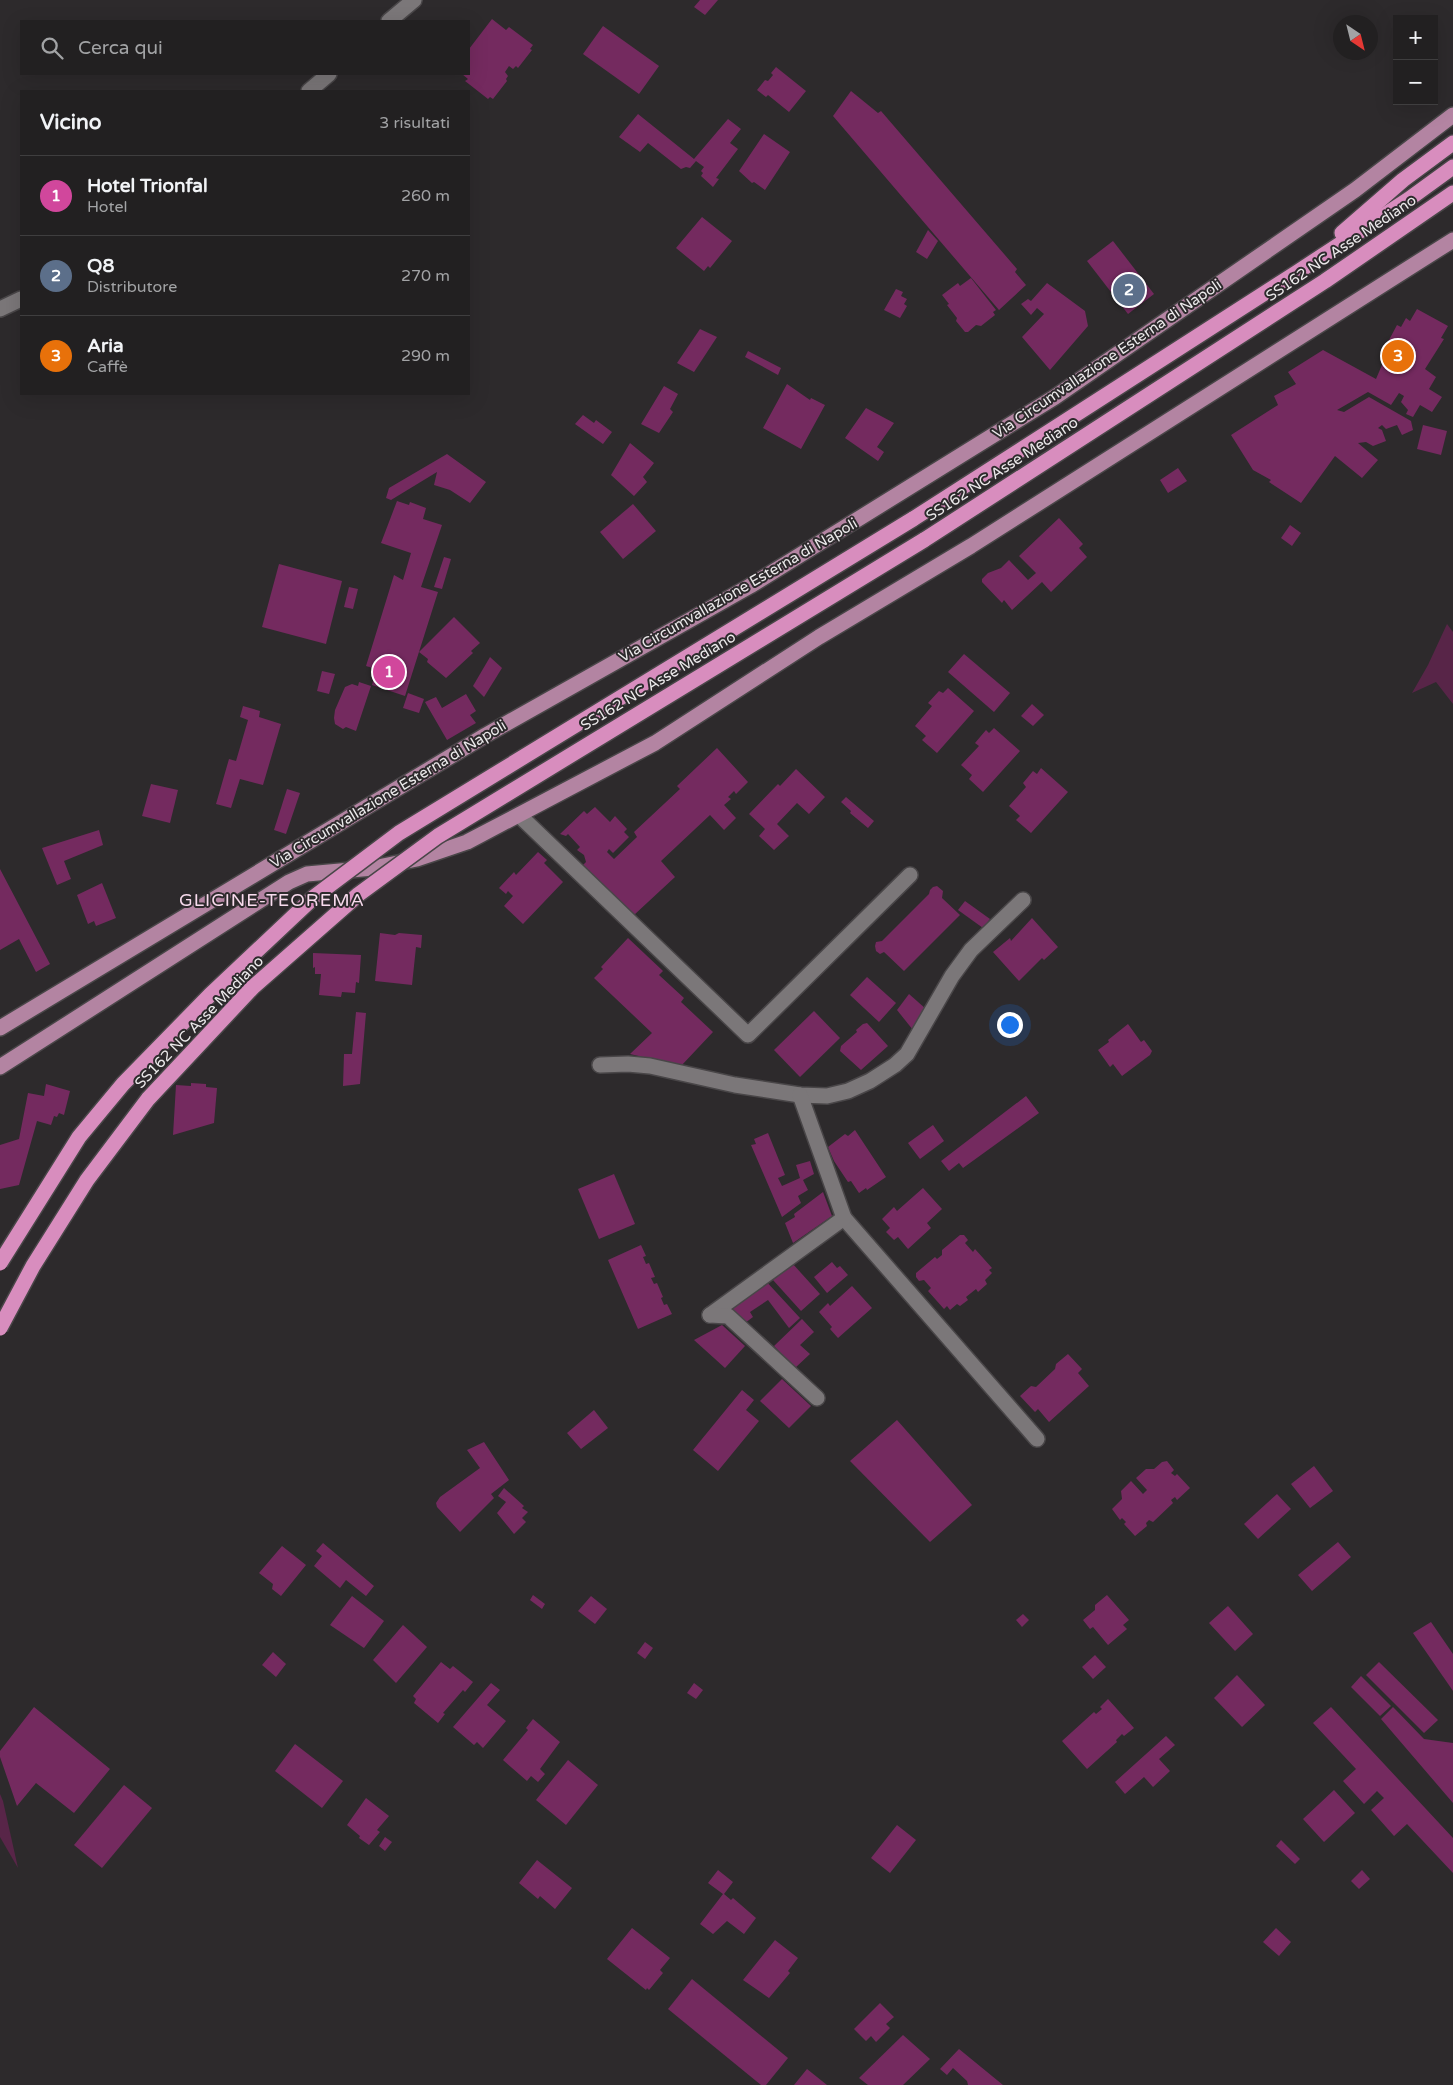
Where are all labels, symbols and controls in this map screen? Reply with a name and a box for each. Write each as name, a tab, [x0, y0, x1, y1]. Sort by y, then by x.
north arrow	[1333, 15, 1378, 60]
map controls	[1393, 15, 1438, 105]
button: +	[1393, 15, 1438, 60]
search box	[20, 20, 470, 75]
icon: search	[38, 34, 66, 62]
text: Cerca qui	[78, 37, 163, 59]
button: −	[1393, 60, 1438, 105]
text: Vicino	[40, 110, 102, 135]
text: 3 risultati	[379, 113, 450, 133]
text: Hotel Trionfal	[87, 175, 208, 197]
text: 1	[51, 186, 61, 206]
text: 260 m	[401, 186, 450, 206]
street label: SS162 NC Asse Mediano	[1262, 191, 1420, 305]
text: Hotel	[87, 197, 128, 217]
text: Q8	[87, 255, 114, 277]
text: 2	[51, 266, 61, 286]
text: 270 m	[401, 266, 450, 286]
pin: 2	[1113, 271, 1145, 309]
street label: Via Circumvallazione Esterna di Napoli	[989, 275, 1225, 443]
text: Distributore	[87, 277, 177, 297]
text: Aria	[87, 335, 124, 357]
pin: 3	[1382, 337, 1414, 375]
text: 3	[51, 346, 61, 366]
text: 290 m	[401, 346, 450, 366]
text: Caffè	[87, 357, 128, 377]
street label: SS162 NC Asse Mediano	[923, 413, 1081, 525]
street label: Via Circumvallazione Esterna di Napoli	[616, 514, 860, 666]
street label: SS162 NC Asse Mediano	[577, 628, 739, 734]
pin: 1	[373, 653, 405, 691]
street label: Via Circumvallazione Esterna di Napoli	[267, 716, 509, 872]
district label: GLICINE-TEOREMA	[179, 889, 365, 911]
street label: SS162 NC Asse Mediano	[131, 952, 267, 1092]
your location	[997, 1012, 1023, 1038]

